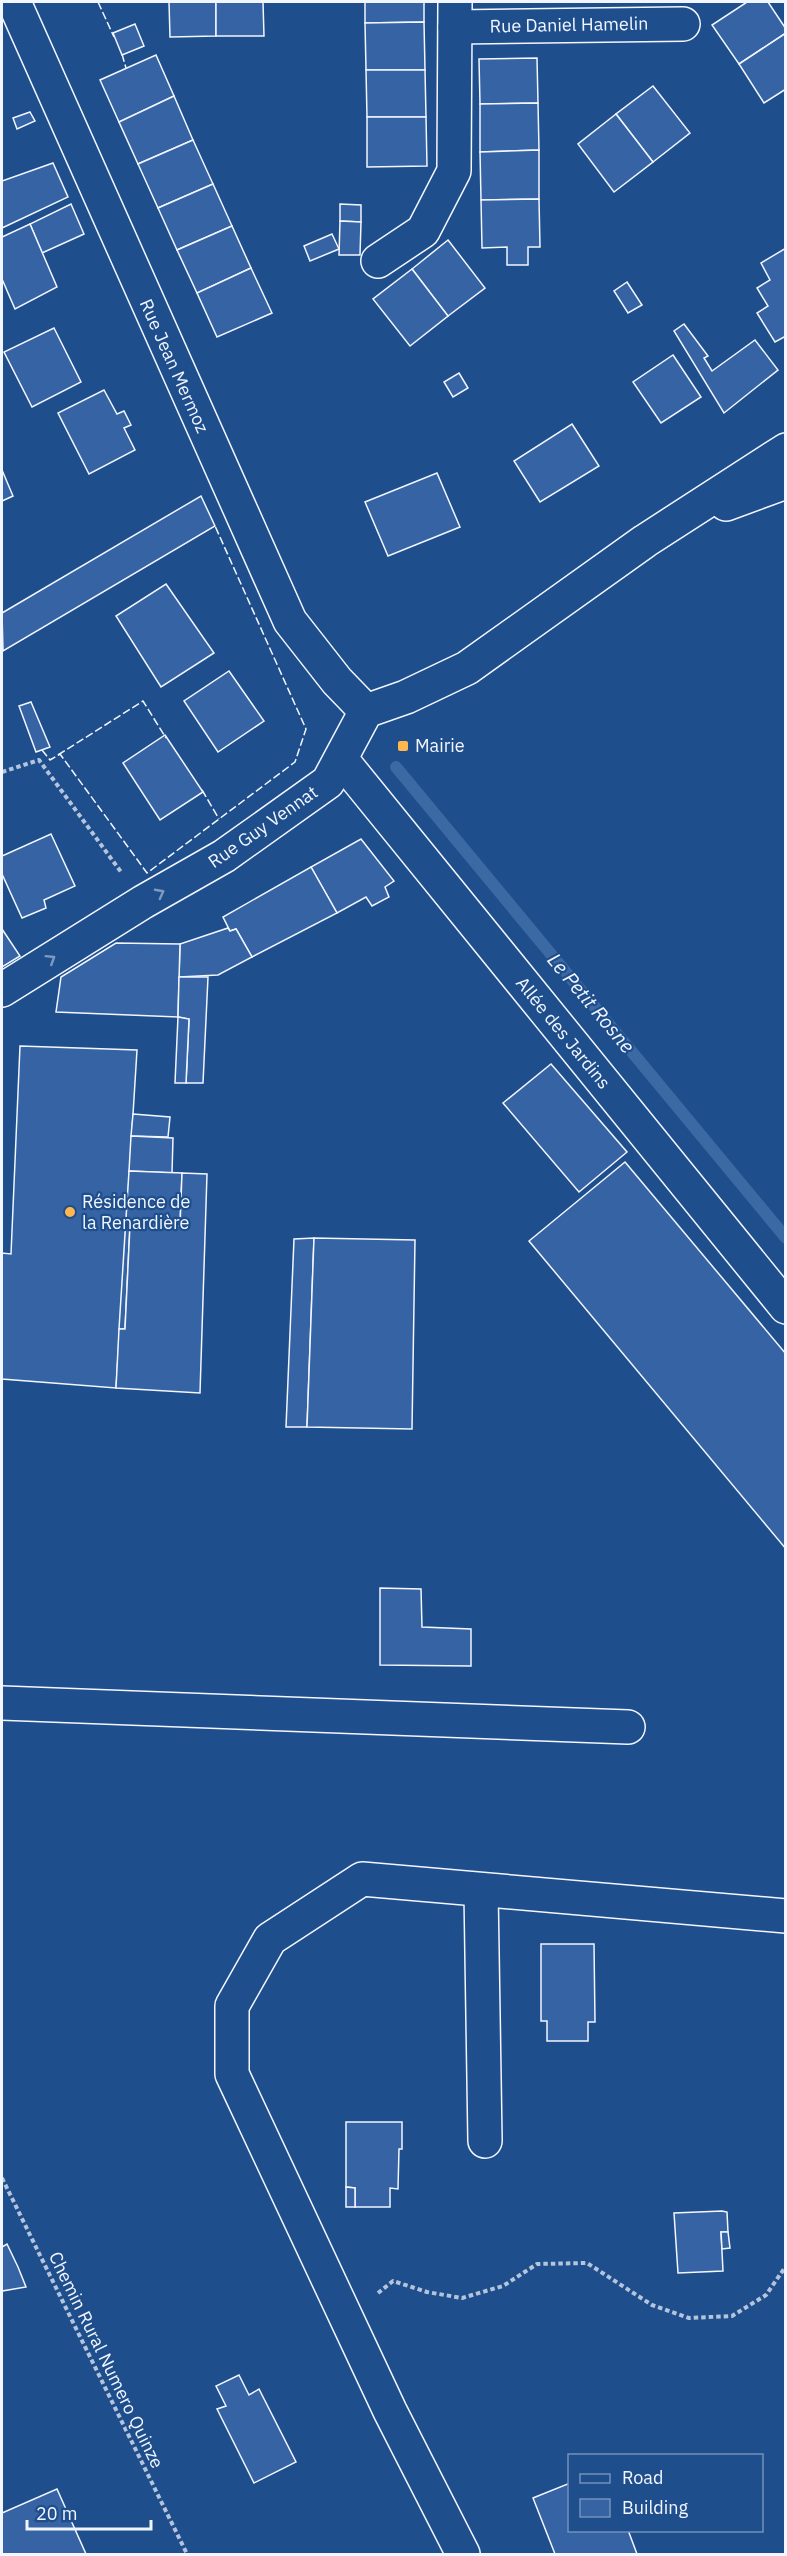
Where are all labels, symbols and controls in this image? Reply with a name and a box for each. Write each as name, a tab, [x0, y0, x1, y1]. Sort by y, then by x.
street label: Rue Daniel Hamelin	[489, 12, 649, 37]
street label: Rue Jean Mermoz	[135, 295, 214, 436]
place label: Mairie	[415, 734, 465, 757]
marker: Mairie	[396, 739, 410, 753]
street label: Rue Guy Vennat	[203, 780, 322, 873]
one-way arrow	[153, 889, 164, 900]
water label: Le Petit Rosne	[542, 947, 641, 1058]
one-way arrow	[45, 954, 55, 966]
street label: Allée des Jardins	[511, 972, 616, 1093]
place label: Résidence de la Renardière	[82, 1190, 190, 1234]
marker: Résidence de la Renardière	[63, 1205, 77, 1219]
street label: Chemin Rural Numero Quinze	[44, 2248, 169, 2472]
legend	[568, 2454, 763, 2532]
text: Road	[622, 2466, 663, 2489]
scale bar	[27, 2493, 152, 2531]
text: Building	[622, 2496, 689, 2519]
text: 20 m	[36, 2502, 78, 2525]

